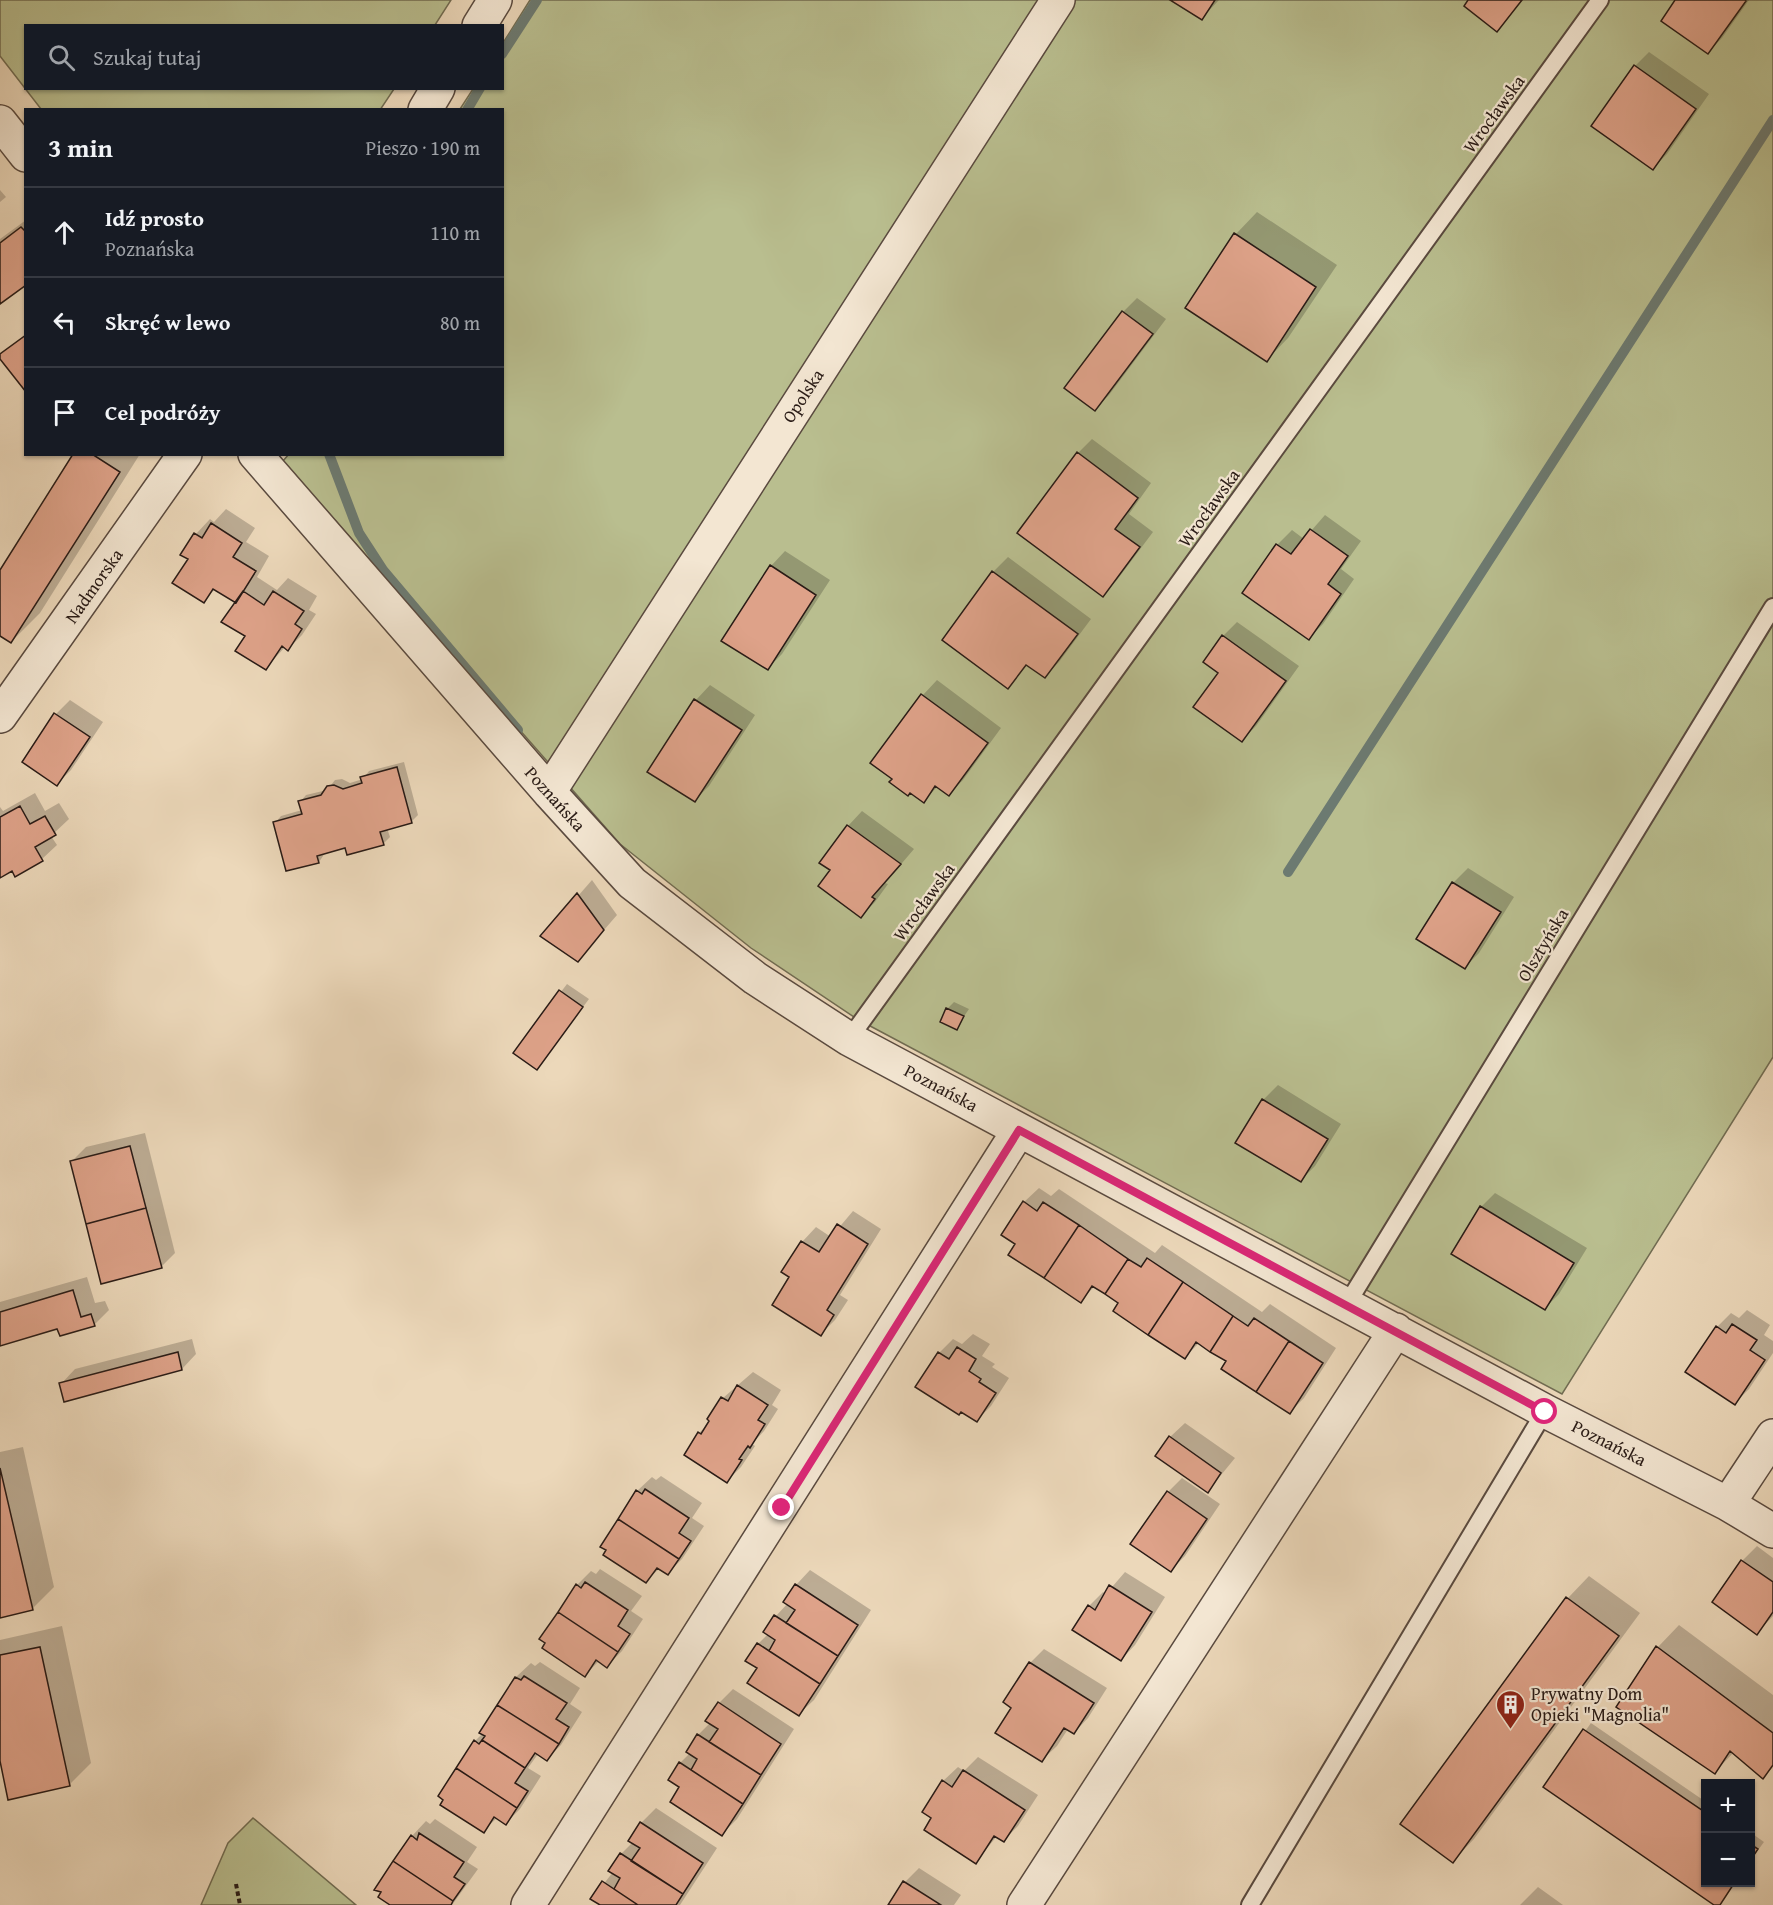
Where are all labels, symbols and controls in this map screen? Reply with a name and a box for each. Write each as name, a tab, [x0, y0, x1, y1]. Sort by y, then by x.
search box	[24, 24, 504, 90]
icon: search	[45, 41, 78, 74]
text: Szukaj tutaj	[93, 41, 201, 73]
street label: Wrocławska	[1456, 69, 1531, 158]
text: 3 min	[48, 128, 113, 167]
text: Pieszo · 190 m	[366, 133, 480, 162]
text: Idź prosto	[105, 202, 204, 234]
icon: ahead	[48, 216, 81, 249]
text: 110 m	[430, 218, 480, 247]
text: Poznańska	[105, 234, 194, 263]
icon: left	[48, 306, 81, 339]
text: Skręć w lewo	[105, 306, 231, 338]
text: 80 m	[440, 308, 480, 337]
street label: Opolska	[775, 363, 830, 428]
icon: arrive	[48, 396, 81, 429]
text: Cel podróży	[105, 396, 220, 428]
street label: Wrocławska	[1171, 463, 1246, 552]
street label: Nadmorska	[58, 542, 130, 629]
street label: Poznańska	[518, 760, 593, 838]
street label: Wrocławska	[886, 857, 961, 946]
street label: Olsztyńska	[1510, 903, 1575, 987]
street label: Poznańska	[899, 1057, 983, 1119]
route start	[1531, 1398, 1557, 1424]
street label: Poznańska	[1567, 1412, 1652, 1473]
route end	[768, 1494, 794, 1520]
place label: Prywatny Dom Opieki "Magnolia"	[1531, 1680, 1669, 1728]
building icon: Prywatny Dom Opieki "Magnolia"	[1494, 1688, 1526, 1730]
map controls	[1701, 1779, 1755, 1887]
button: +	[1701, 1779, 1755, 1833]
button: −	[1701, 1833, 1755, 1887]

